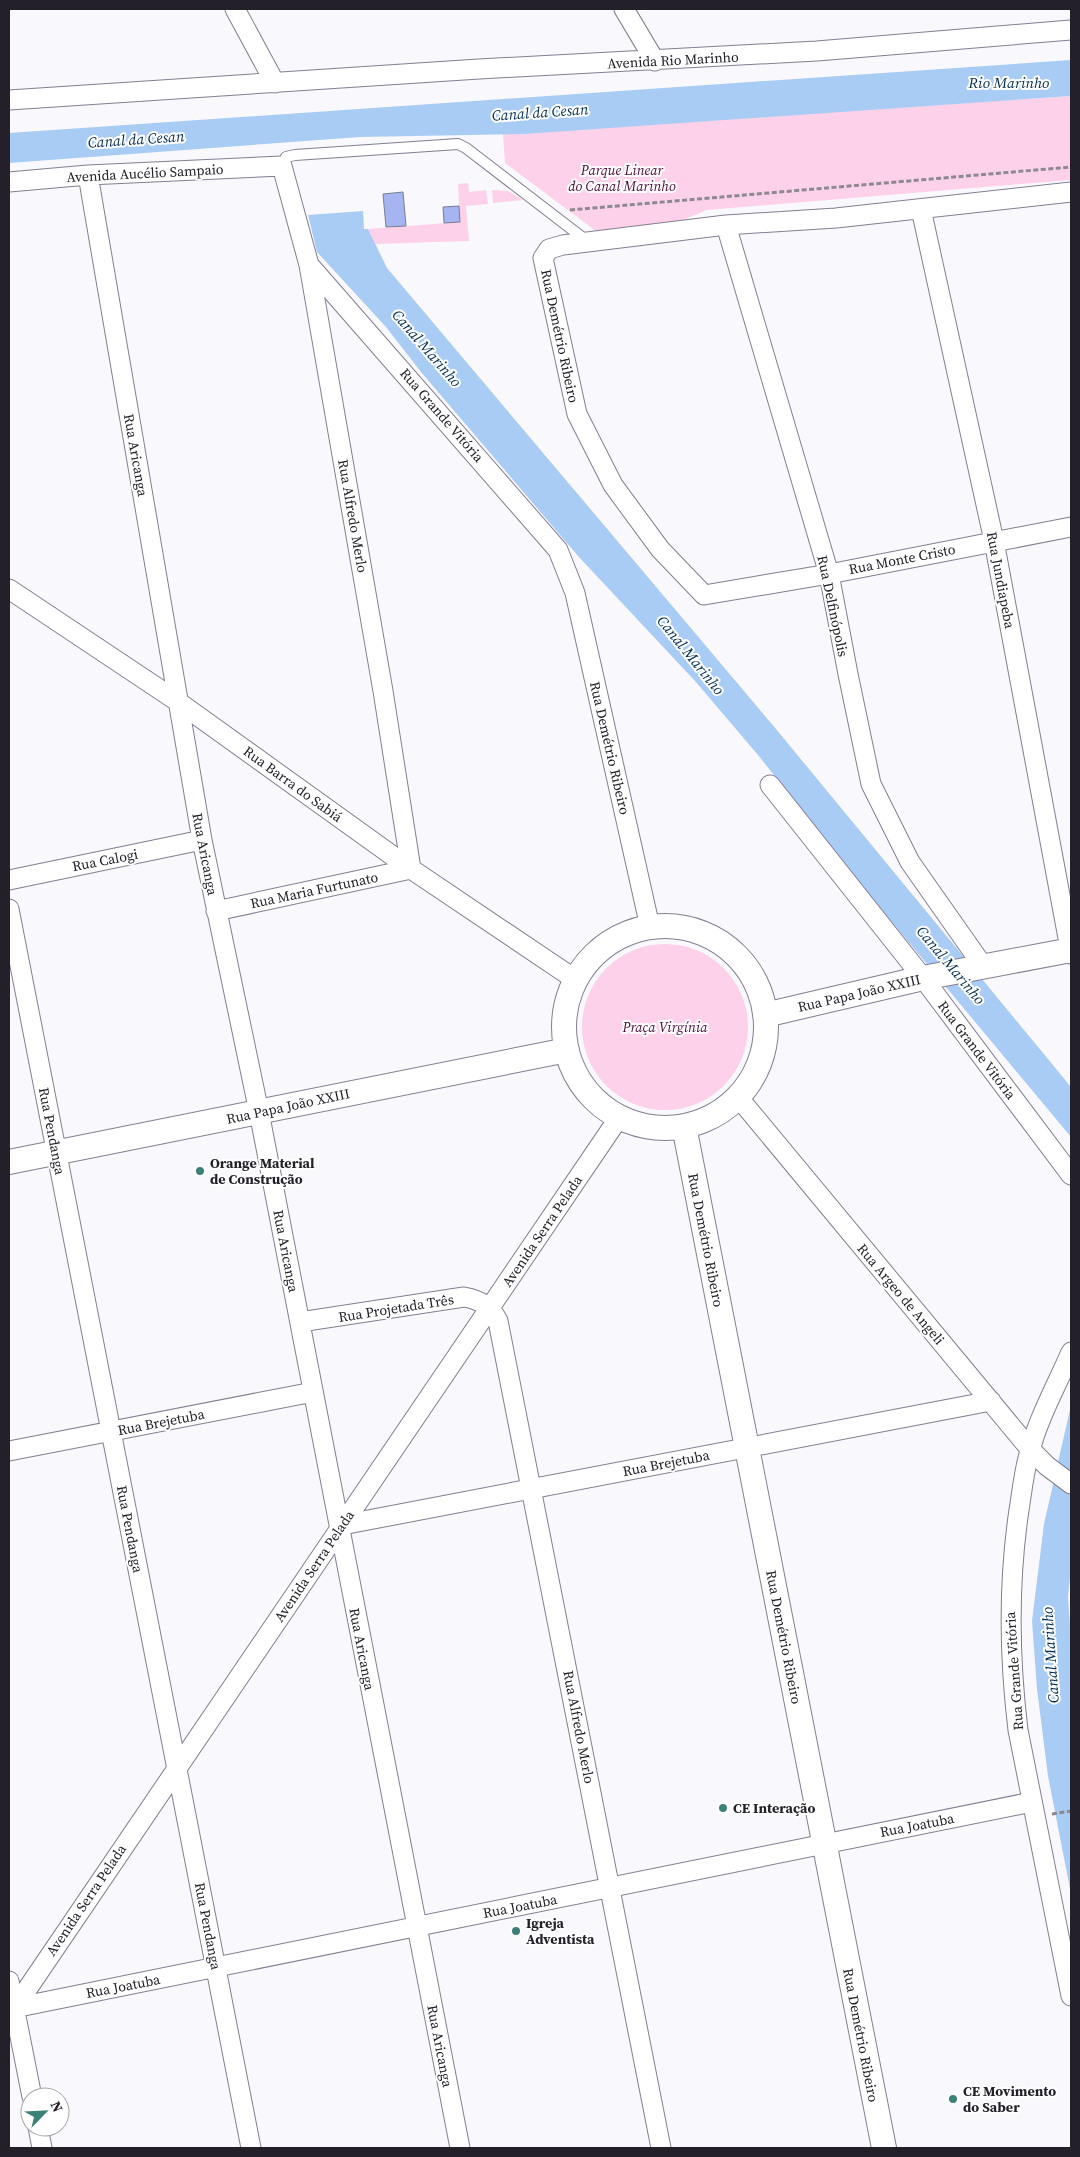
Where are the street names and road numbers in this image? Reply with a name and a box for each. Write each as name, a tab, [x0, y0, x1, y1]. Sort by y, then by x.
street label: Avenida Rio Marinho	[607, 47, 740, 73]
street label: Avenida Aucélio Sampaio	[66, 159, 224, 187]
street label: Rua Demétrio Ribeiro	[536, 267, 584, 405]
street label: Rua Grande Vitória	[395, 364, 489, 467]
street label: Rua Aricanga	[119, 412, 153, 499]
street label: Rua Alfredo Merlo	[333, 458, 373, 575]
street label: Rua Jundiapeba	[982, 530, 1020, 631]
street label: Rua Monte Cristo	[847, 539, 957, 579]
street label: Rua Delfinópolis	[812, 553, 854, 659]
street label: Rua Demétrio Ribeiro	[585, 679, 635, 817]
street label: Rua Barra do Sabiá	[239, 741, 347, 827]
street label: Rua Aricanga	[187, 811, 223, 898]
street label: Rua Calogi	[70, 844, 140, 876]
street label: Rua Maria Furtunato	[248, 867, 380, 913]
street label: Rua Papa João XXIII	[796, 969, 922, 1017]
street label: Rua Grande Vitória	[933, 996, 1021, 1104]
street label: Rua Papa João XXIII	[224, 1083, 352, 1129]
street label: Rua Pendanga	[34, 1086, 70, 1177]
street label: Avenida Serra Pelada	[497, 1171, 587, 1291]
street label: Rua Demétrio Ribeiro	[683, 1171, 729, 1309]
street label: Rua Aricanga	[268, 1208, 304, 1295]
street label: Rua Argeo de Angeli	[853, 1239, 949, 1349]
street label: Rua Projetada Três	[337, 1289, 455, 1327]
street label: Rua Brejetuba	[116, 1404, 207, 1440]
street label: Rua Brejetuba	[621, 1445, 712, 1481]
street label: Rua Pendanga	[112, 1484, 148, 1575]
street label: Avenida Serra Pelada	[269, 1506, 359, 1626]
street label: Rua Demétrio Ribeiro	[761, 1568, 807, 1706]
street label: Rua Aricanga	[344, 1606, 380, 1693]
street label: Rua Grande Vitória	[1000, 1610, 1028, 1731]
street label: Rua Alfredo Merlo	[558, 1669, 600, 1786]
street label: Rua Joatuba	[878, 1808, 957, 1842]
street label: Avenida Serra Pelada	[41, 1840, 131, 1960]
street label: Rua Pendanga	[190, 1881, 226, 1972]
street label: Rua Joatuba	[481, 1889, 560, 1923]
street label: Rua Demétrio Ribeiro	[838, 1966, 884, 2104]
street label: Rua Joatuba	[84, 1969, 163, 2003]
street label: Rua Aricanga	[422, 2003, 458, 2090]

